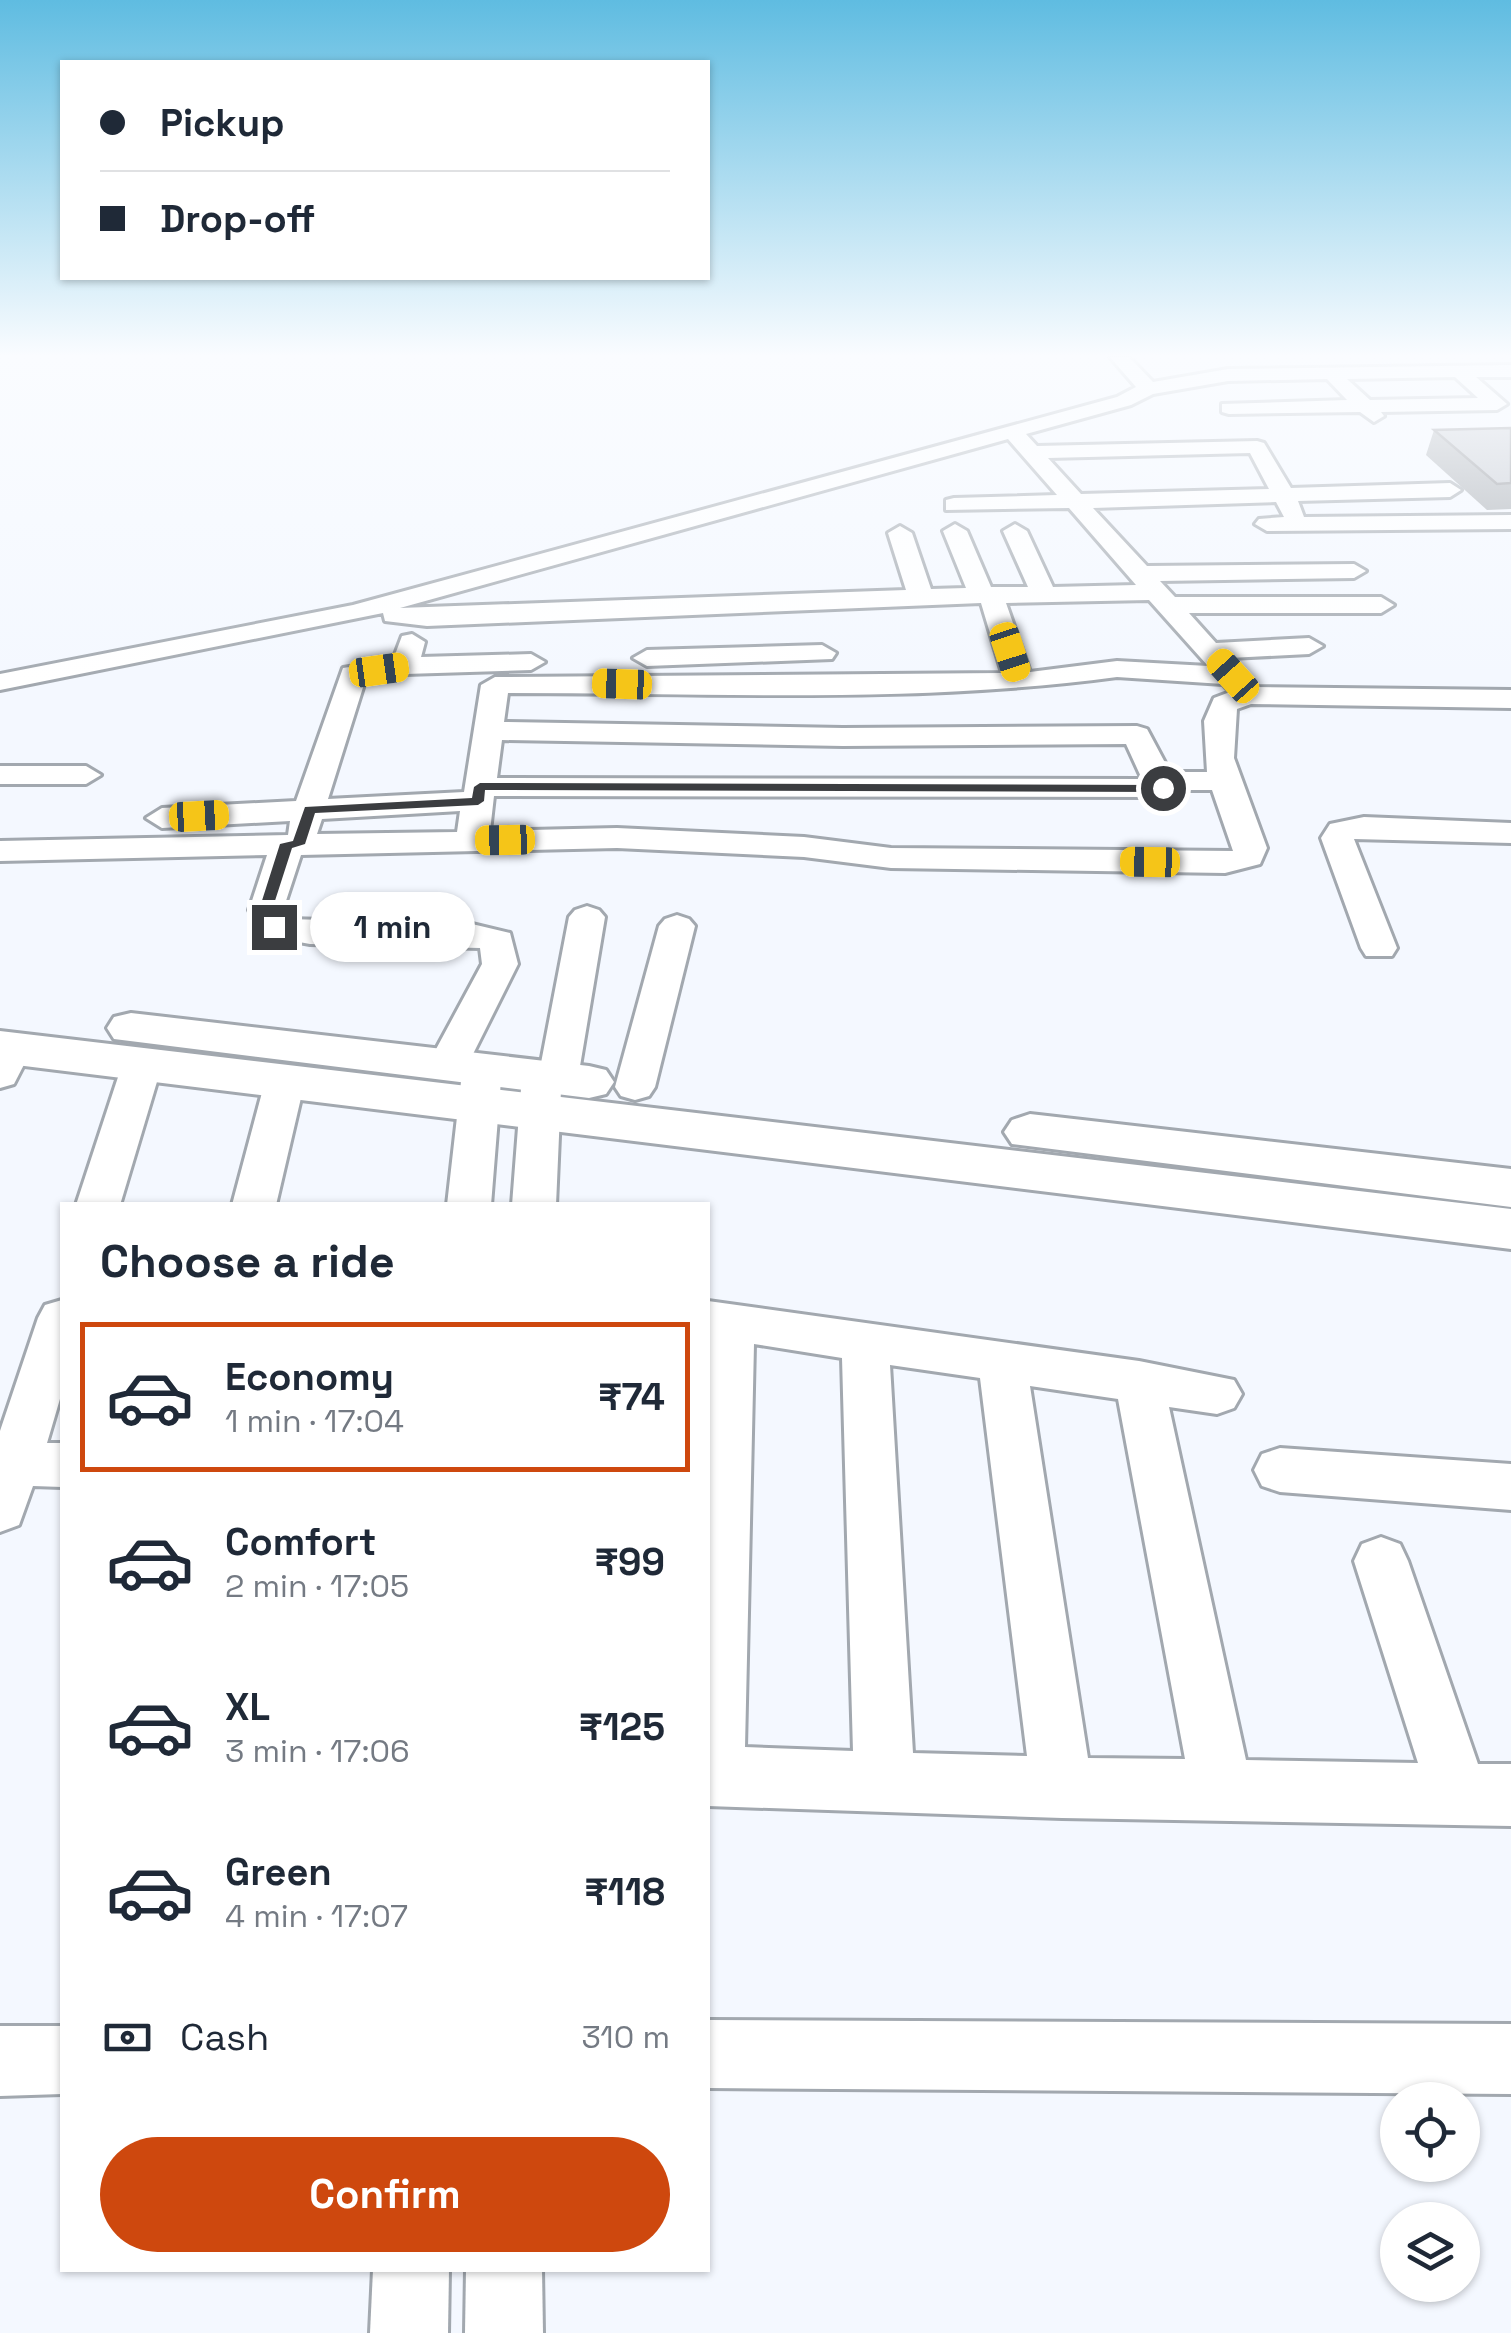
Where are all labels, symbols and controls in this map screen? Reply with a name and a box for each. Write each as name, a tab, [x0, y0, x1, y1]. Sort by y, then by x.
text: Pickup	[160, 99, 284, 147]
text: Drop-off	[160, 195, 315, 243]
car	[986, 619, 1034, 685]
car	[1202, 644, 1264, 708]
car	[347, 651, 411, 689]
car	[591, 668, 653, 700]
route start	[1141, 766, 1186, 811]
car	[168, 799, 230, 833]
car	[475, 824, 535, 856]
car	[1120, 846, 1180, 878]
callout: 1 min	[309, 892, 474, 962]
route end	[252, 905, 297, 950]
text: 1 min	[353, 907, 432, 947]
text: Choose a ride	[100, 1233, 395, 1290]
icon: car	[105, 1352, 195, 1442]
text: Economy	[225, 1353, 394, 1401]
text: ₹74	[598, 1373, 665, 1421]
text: 1 min · 17:04	[225, 1401, 404, 1441]
icon: car	[105, 1517, 195, 1607]
text: Comfort	[225, 1518, 376, 1566]
text: ₹99	[594, 1538, 665, 1586]
text: 2 min · 17:05	[225, 1566, 409, 1606]
icon: car	[105, 1682, 195, 1772]
text: XL	[225, 1683, 270, 1731]
text: ₹125	[579, 1703, 665, 1751]
text: 3 min · 17:06	[225, 1731, 410, 1771]
icon: car	[105, 1847, 195, 1937]
text: Green	[225, 1848, 332, 1896]
text: ₹118	[584, 1868, 665, 1916]
text: 4 min · 17:07	[225, 1896, 408, 1936]
icon: cash	[100, 2010, 155, 2065]
text: Cash	[180, 2013, 269, 2061]
text: 310 m	[582, 2017, 670, 2057]
map controls	[1380, 2082, 1480, 2302]
button: locate	[1380, 2082, 1480, 2182]
button: Confirm	[100, 2137, 670, 2252]
button: layers	[1380, 2202, 1480, 2302]

